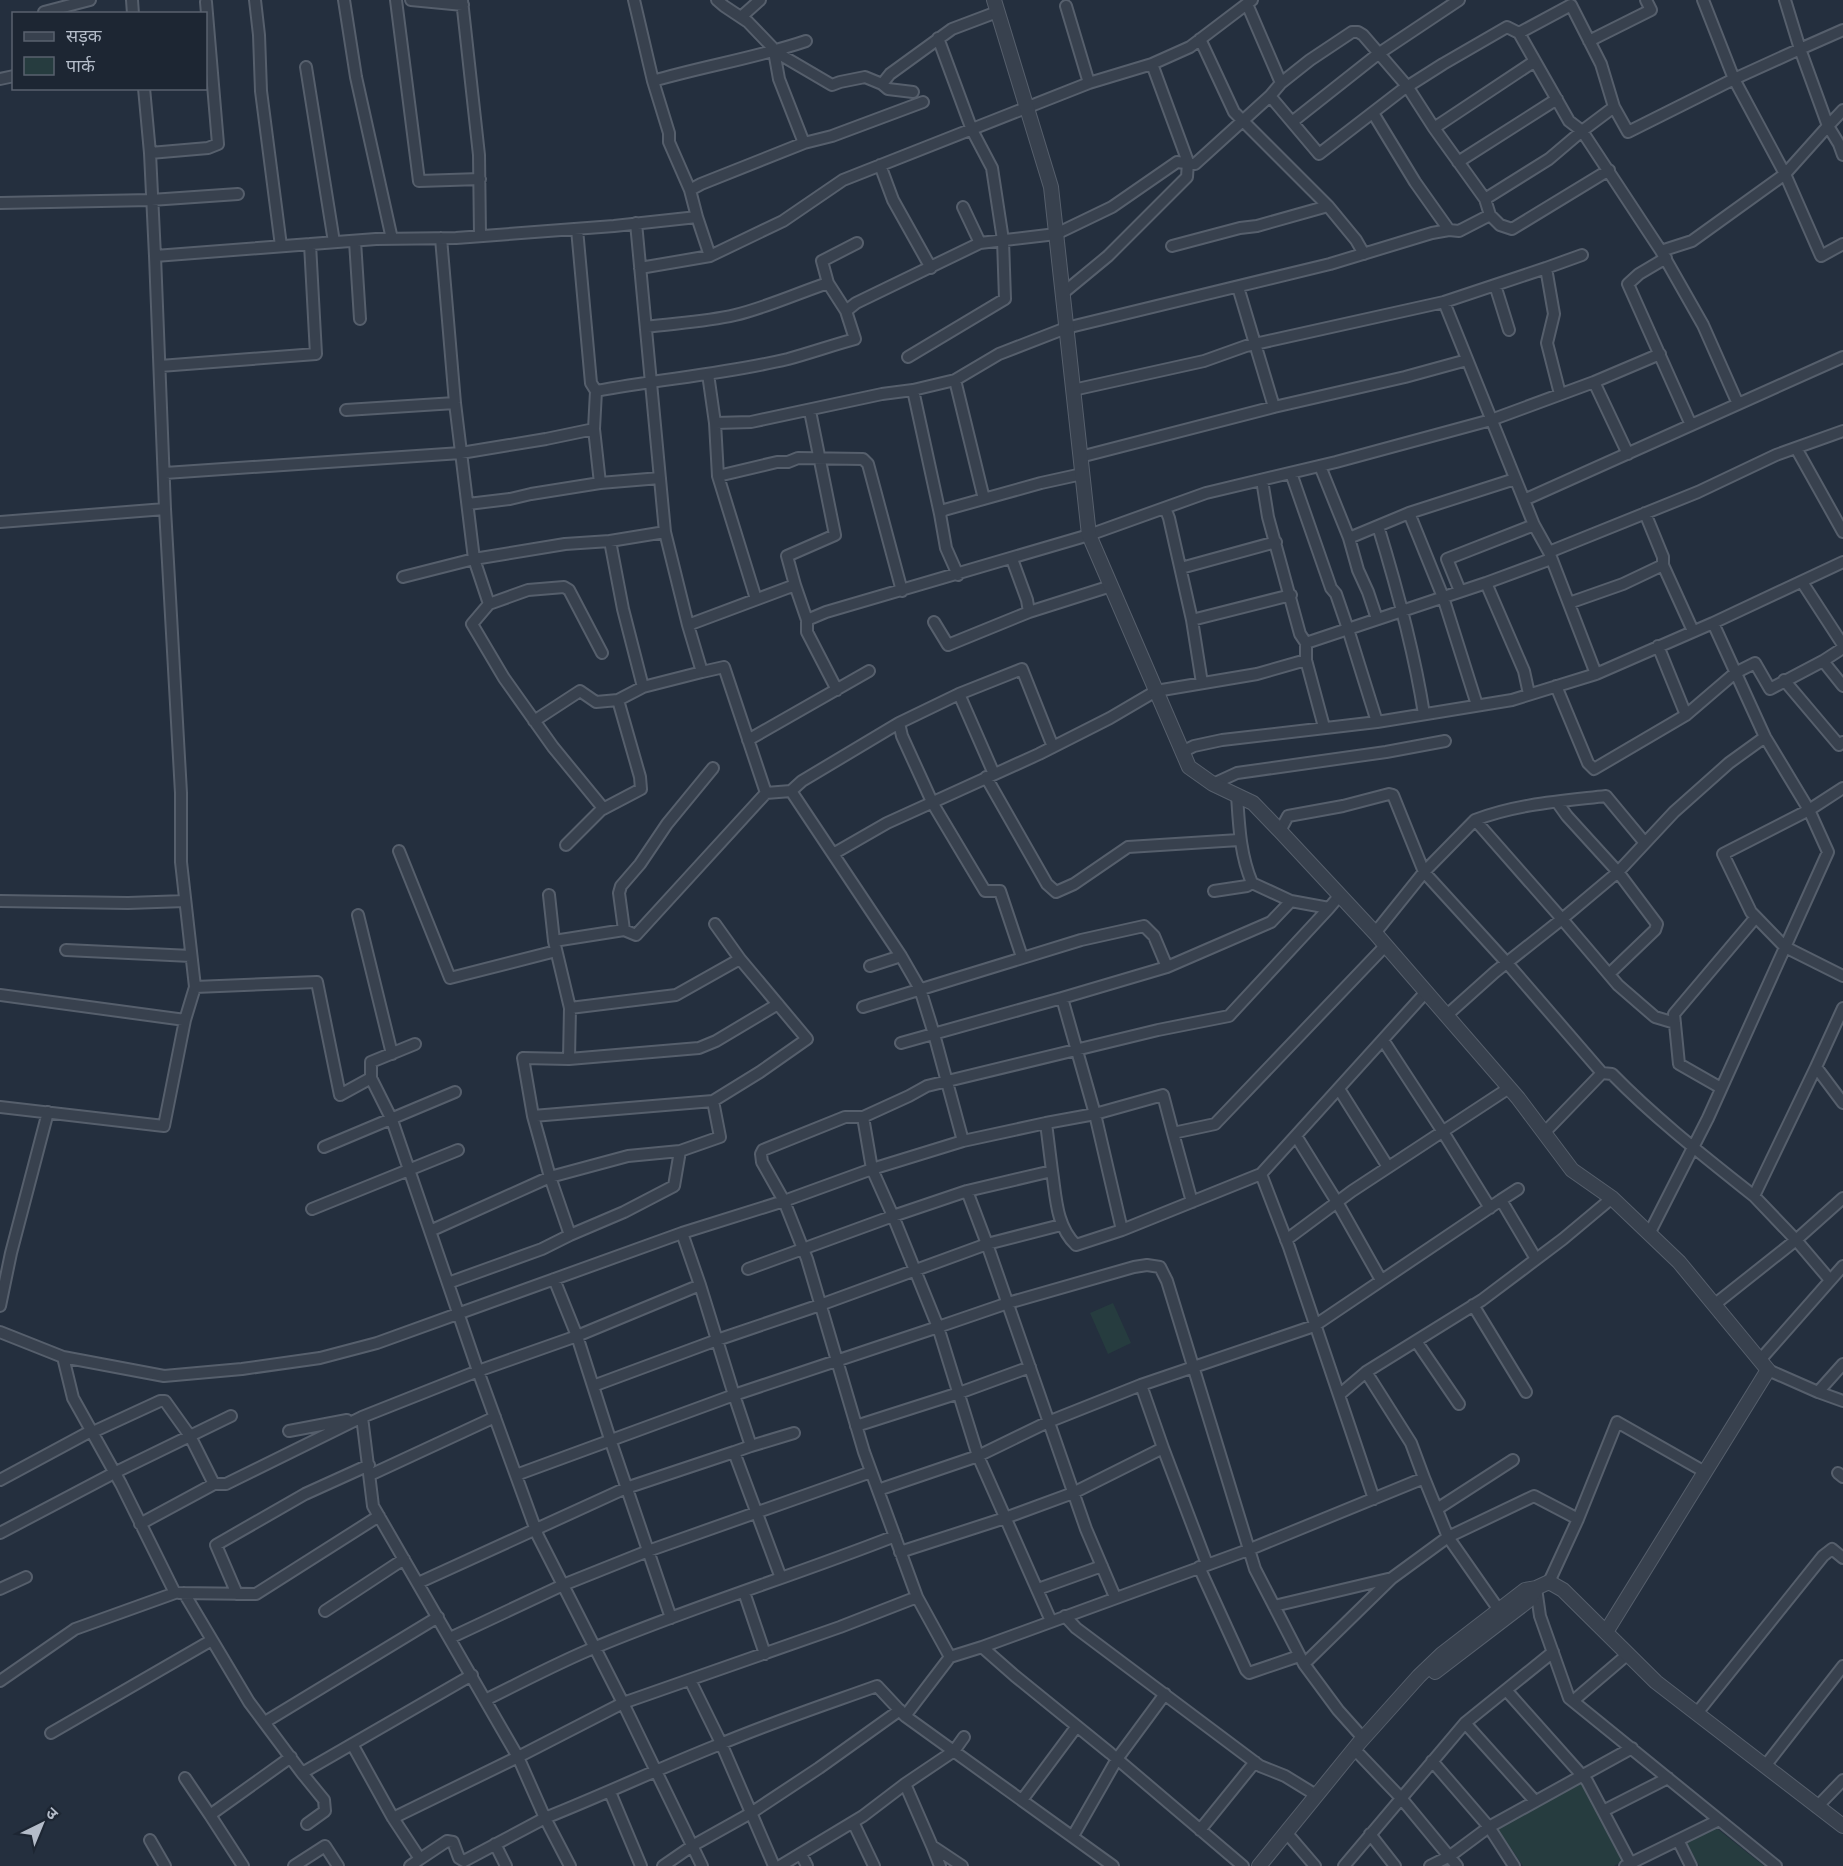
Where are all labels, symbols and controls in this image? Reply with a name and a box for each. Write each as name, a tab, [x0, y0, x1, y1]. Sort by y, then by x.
legend	[12, 12, 207, 90]
text: सड़क	[66, 25, 103, 46]
text: पार्क	[66, 55, 96, 76]
north arrow	[12, 1794, 72, 1854]
text: उ	[42, 1803, 62, 1824]

